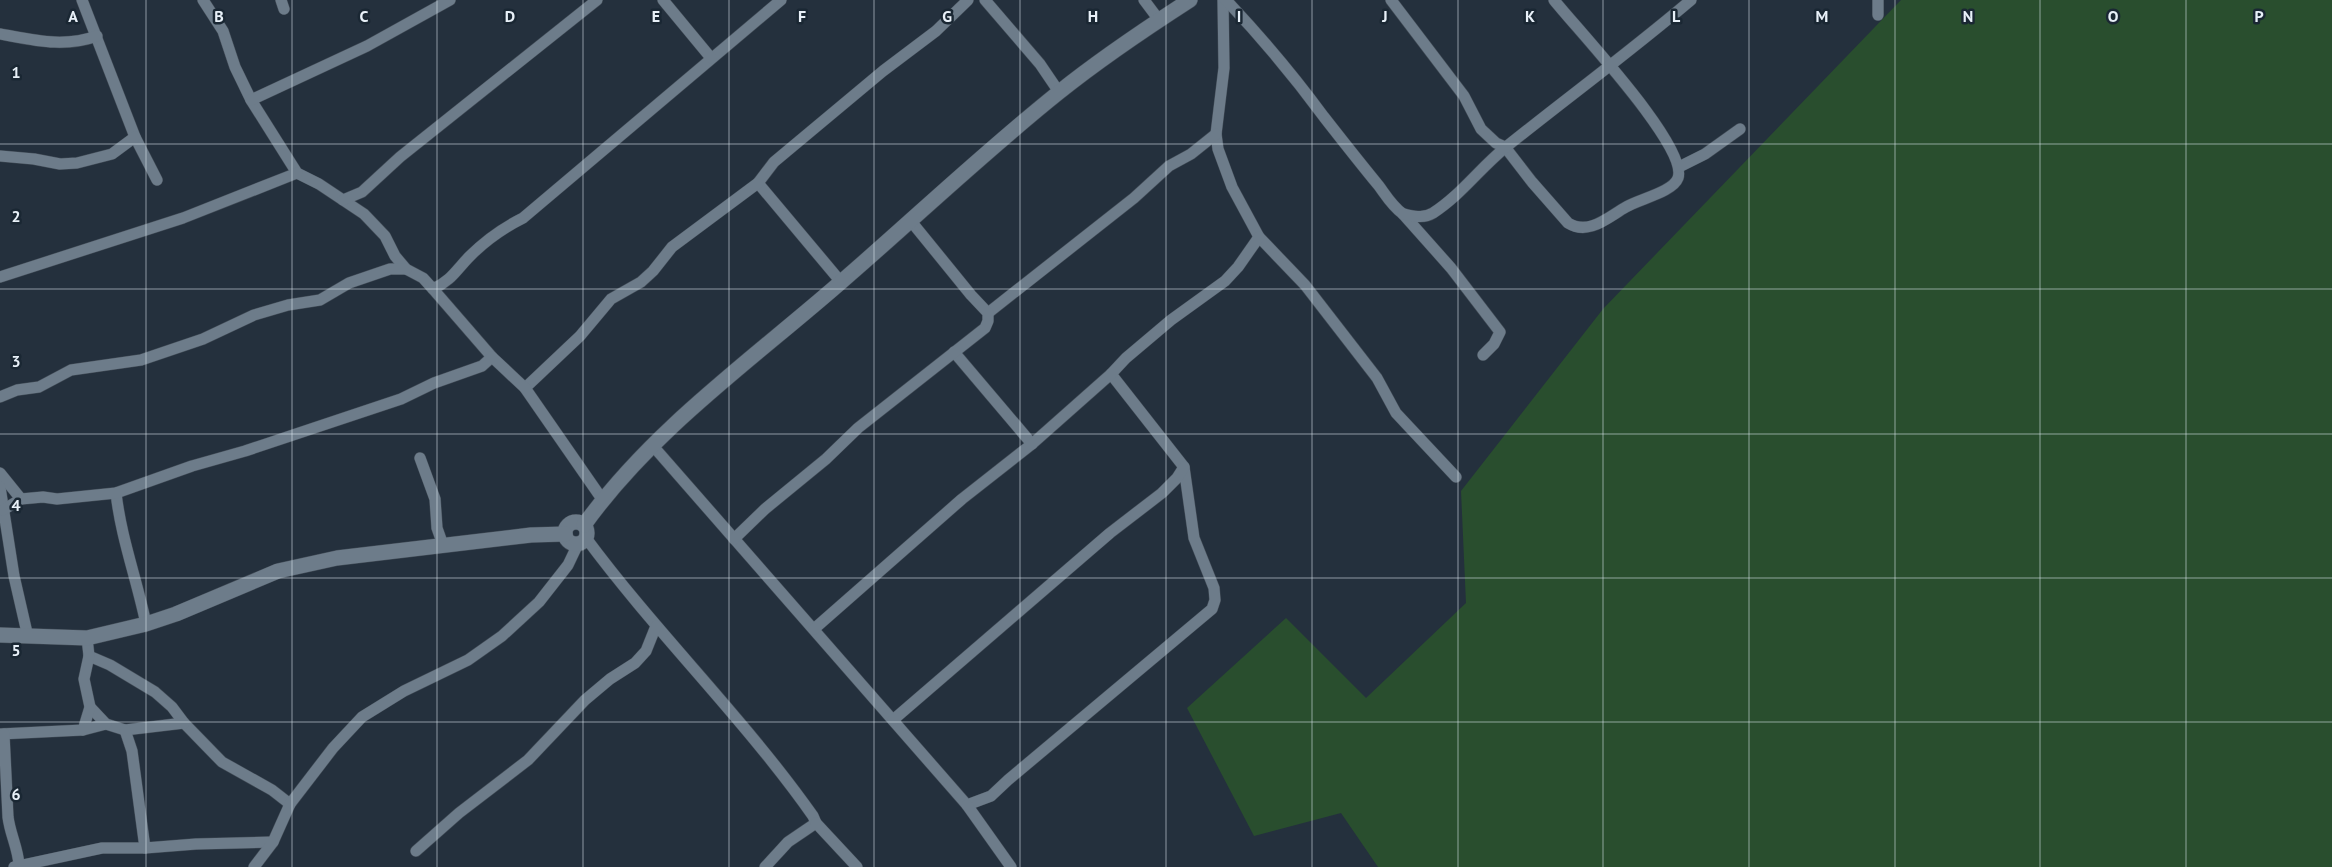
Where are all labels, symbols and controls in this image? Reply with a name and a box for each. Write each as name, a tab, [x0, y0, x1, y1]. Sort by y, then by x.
text: A	[68, 6, 78, 26]
text: B	[214, 6, 224, 26]
text: C	[360, 6, 369, 26]
text: D	[505, 6, 515, 26]
text: E	[652, 6, 660, 26]
text: F	[798, 6, 806, 26]
text: G	[942, 6, 952, 26]
text: H	[1088, 6, 1098, 26]
text: I	[1237, 6, 1241, 26]
text: J	[1381, 6, 1388, 26]
text: K	[1525, 6, 1535, 26]
text: L	[1672, 6, 1681, 26]
text: M	[1816, 6, 1828, 26]
text: N	[1963, 6, 1973, 26]
text: O	[2108, 6, 2119, 26]
text: P	[2254, 6, 2264, 26]
text: 1	[11, 62, 21, 82]
text: 2	[11, 206, 21, 226]
text: 3	[11, 351, 21, 371]
text: 4	[11, 495, 21, 515]
text: 5	[11, 640, 21, 660]
text: 6	[11, 784, 21, 804]

